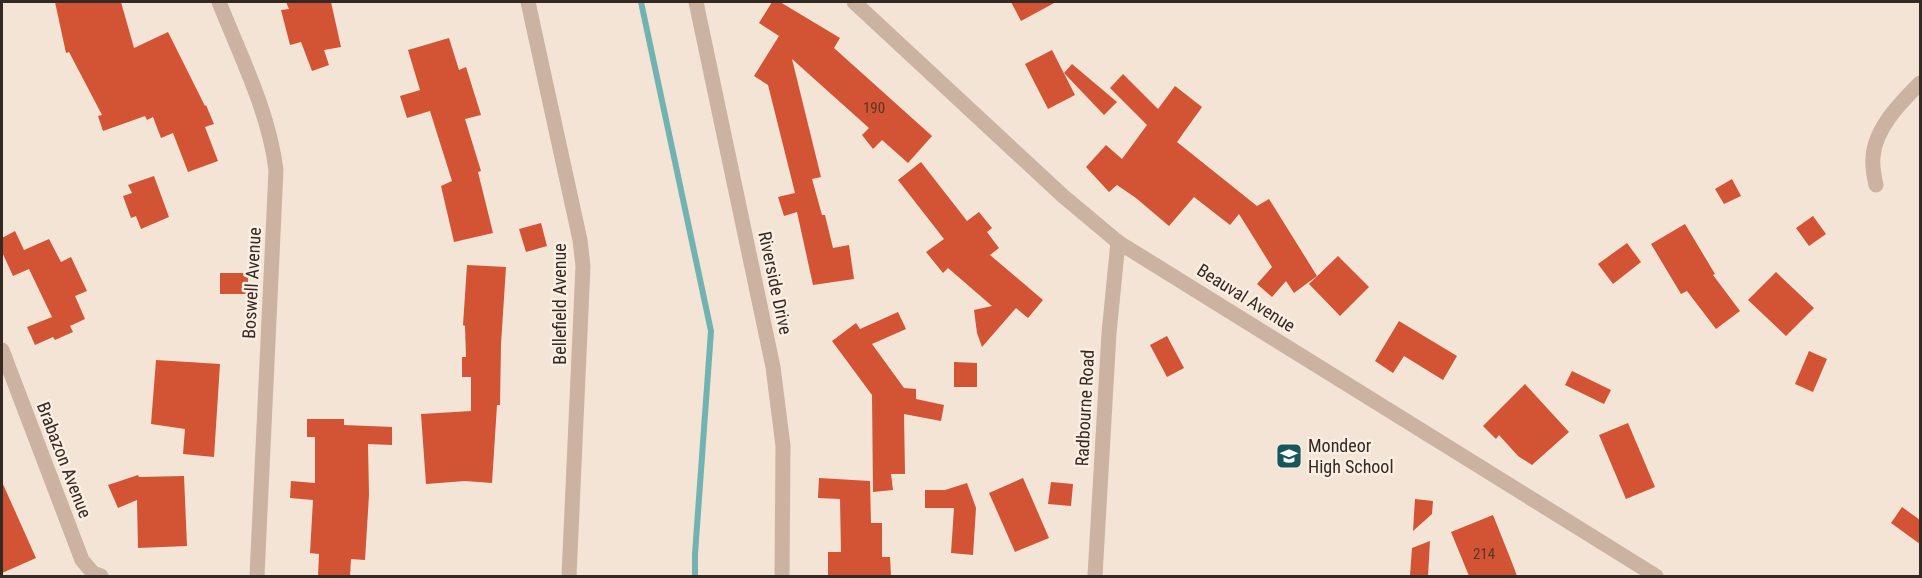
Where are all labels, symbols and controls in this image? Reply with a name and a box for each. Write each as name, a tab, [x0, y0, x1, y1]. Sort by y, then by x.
house number: 190	[863, 99, 885, 117]
street label: Boswell Avenue	[238, 227, 265, 339]
street label: Riverside Drive	[754, 229, 797, 336]
street label: Bellefield Avenue	[549, 243, 570, 365]
street label: Beauval Avenue	[1193, 259, 1299, 336]
street label: Radbourne Road	[1071, 349, 1098, 467]
street label: Brabazon Avenue	[33, 399, 96, 521]
place label: Mondeor High School	[1308, 435, 1394, 477]
school or university icon: Mondeor High School	[1274, 441, 1304, 471]
house number: 214	[1473, 545, 1495, 563]

